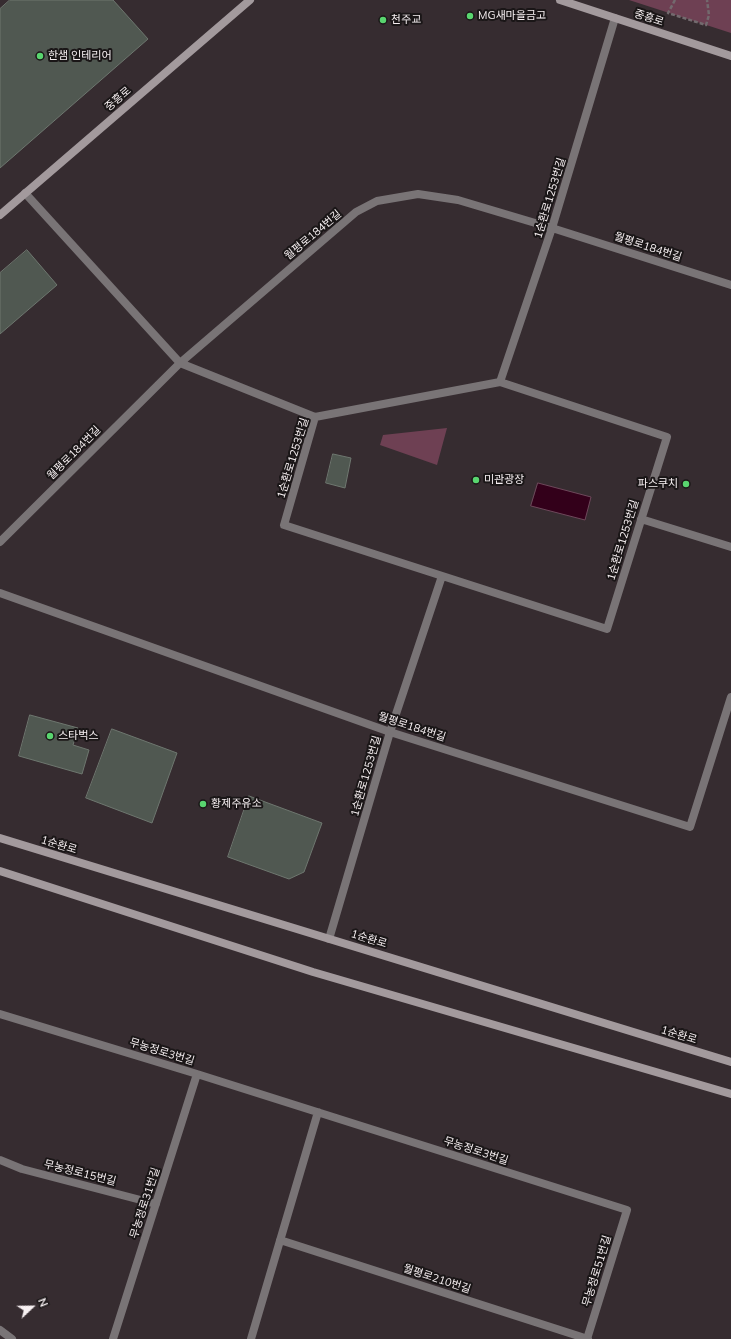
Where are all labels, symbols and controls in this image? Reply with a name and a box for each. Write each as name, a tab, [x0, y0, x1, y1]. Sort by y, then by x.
street label: 중흥로	[633, 7, 665, 29]
place label: MG새마을금고	[478, 9, 546, 23]
marker: MG새마을금고	[465, 11, 475, 21]
place label: 천주교	[391, 13, 421, 27]
marker: 천주교	[378, 15, 388, 25]
place label: 한샘 인테리어	[48, 49, 112, 63]
marker: 한샘 인테리어	[35, 51, 45, 61]
street label: 중흥로	[102, 84, 134, 114]
street label: 1순환로1253번길	[531, 156, 569, 240]
street label: 월평로184번길	[282, 207, 344, 263]
street label: 월평로184번길	[612, 230, 684, 264]
street label: 1순환로1253번길	[274, 416, 312, 500]
street label: 월평로184번길	[44, 423, 104, 483]
place label: 미관광장	[484, 473, 524, 487]
marker: 미관광장	[471, 475, 481, 485]
place label: 파스쿠치	[638, 477, 678, 491]
marker: 파스쿠치	[681, 479, 691, 489]
street label: 1순환로1253번길	[604, 498, 642, 582]
street label: 월평로184번길	[376, 710, 448, 744]
place label: 스타벅스	[58, 729, 98, 743]
marker: 스타벅스	[45, 731, 55, 741]
street label: 1순환로1253번길	[348, 734, 384, 818]
place label: 황제주유소	[211, 797, 262, 811]
marker: 황제주유소	[198, 799, 208, 809]
street label: 1순환로	[39, 833, 79, 857]
street label: 1순환로	[349, 927, 389, 951]
street label: 1순환로	[659, 1023, 699, 1047]
street label: 무농정로3번길	[128, 1036, 196, 1068]
street label: 무농정로3번길	[442, 1134, 510, 1168]
street label: 무농정로15번길	[43, 1158, 117, 1188]
street label: 무농정로31번길	[127, 1166, 163, 1240]
street label: 무농정로51번길	[580, 1234, 614, 1308]
street label: 월평로210번길	[401, 1262, 473, 1296]
north arrow	[12, 1287, 52, 1327]
text: N	[35, 1296, 51, 1309]

